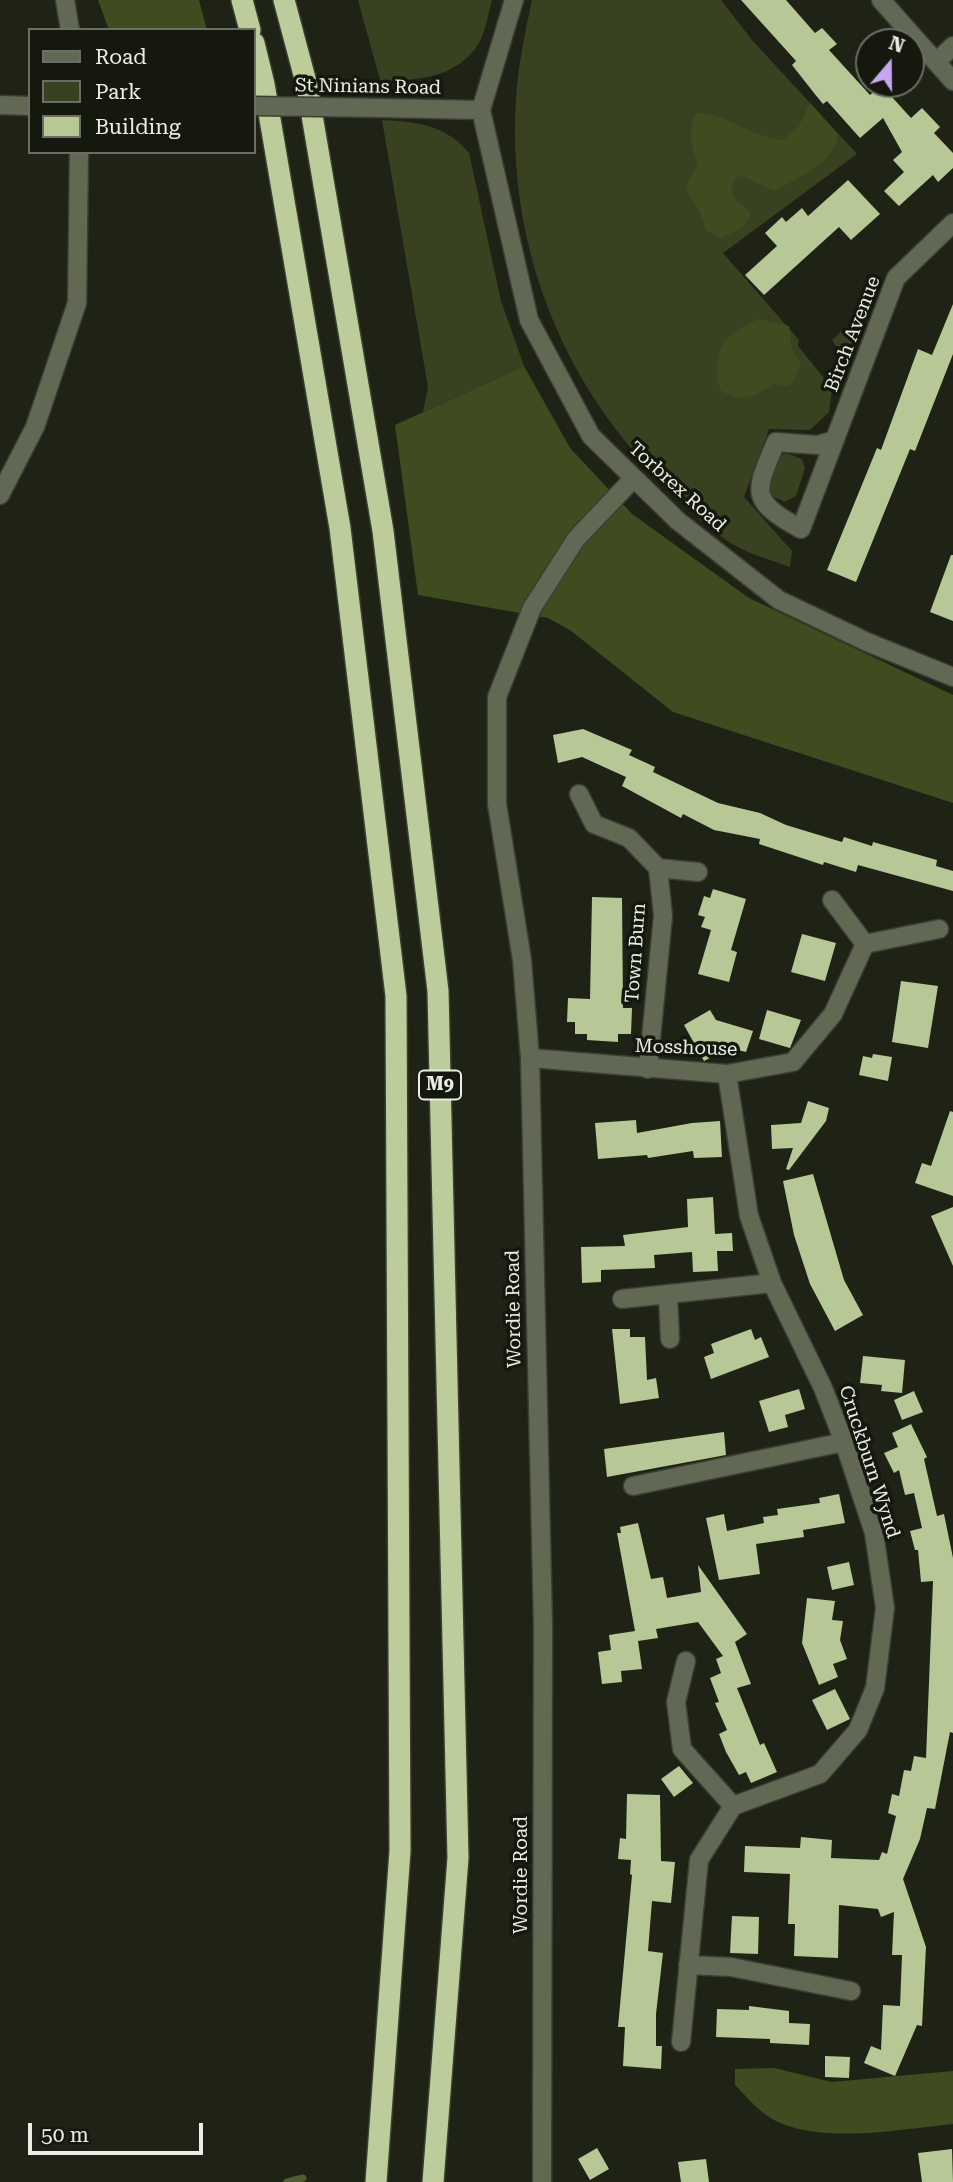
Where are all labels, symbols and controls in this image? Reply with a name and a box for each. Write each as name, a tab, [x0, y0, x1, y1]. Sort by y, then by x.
legend	[28, 28, 256, 154]
north arrow	[855, 28, 925, 98]
text: N	[886, 31, 907, 58]
text: Road	[95, 45, 147, 69]
street label: St Ninians Road	[295, 74, 441, 100]
text: Park	[95, 80, 141, 104]
text: Building	[95, 115, 181, 139]
street label: Birch Avenue	[820, 273, 886, 395]
street label: Torbrex Road	[623, 437, 731, 537]
street label: Town Burn	[621, 902, 651, 1004]
street label: Mosshouse	[634, 1035, 738, 1061]
road number: M9	[419, 1070, 461, 1100]
street label: Wordie Road	[502, 1250, 526, 1368]
street label: Cruckburn Wynd	[834, 1383, 904, 1541]
street label: Wordie Road	[510, 1816, 532, 1934]
scale bar	[32, 2108, 206, 2152]
text: 50 m	[41, 2123, 89, 2147]

